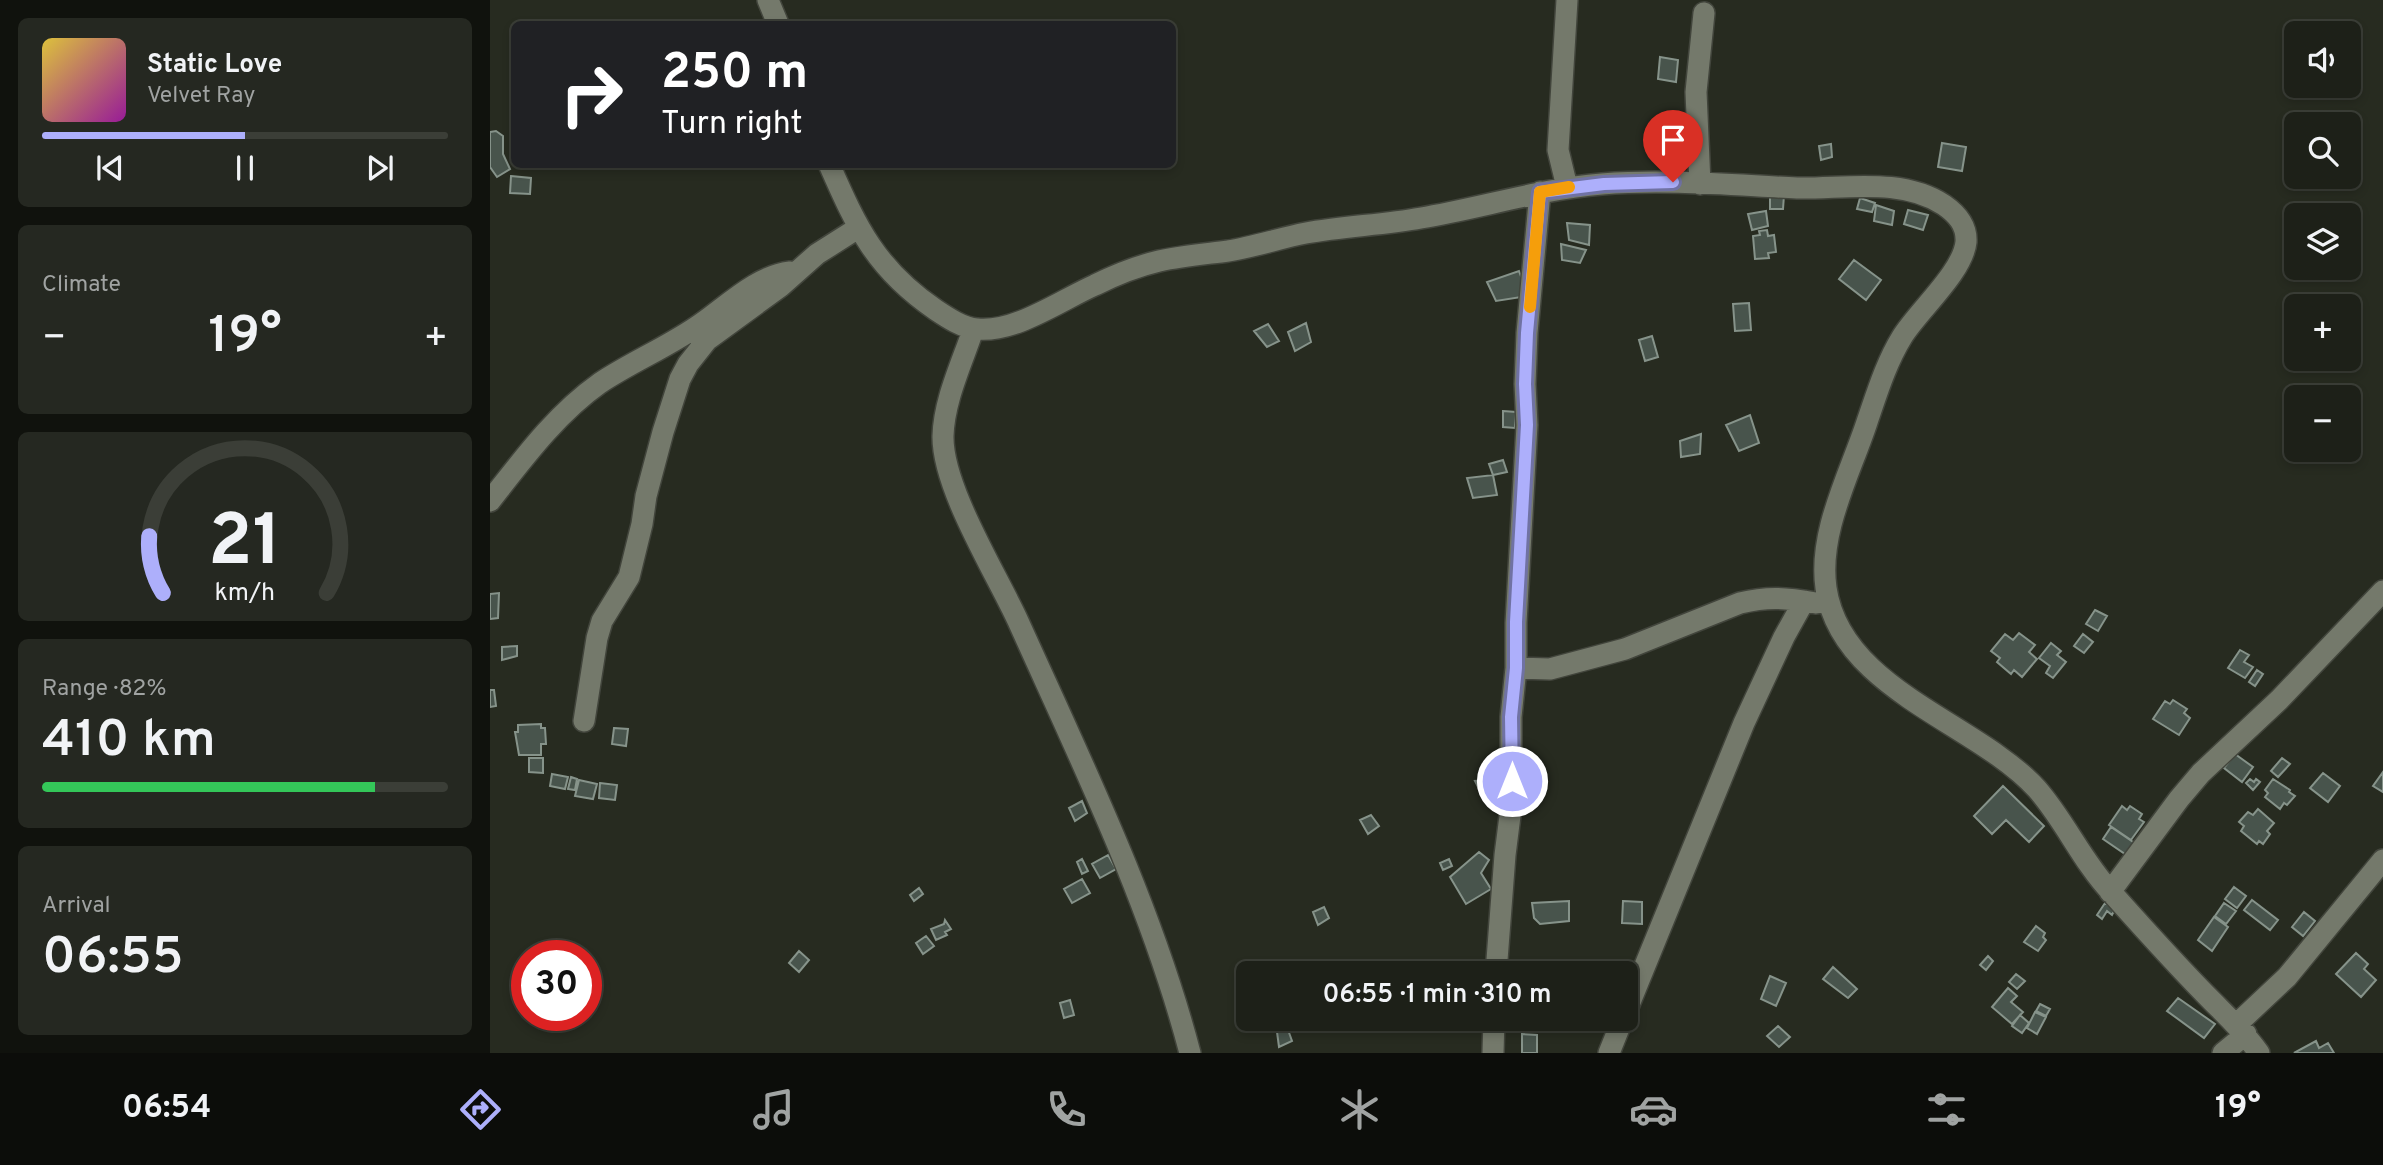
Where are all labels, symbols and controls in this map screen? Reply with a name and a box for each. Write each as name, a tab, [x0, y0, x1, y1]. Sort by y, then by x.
map controls	[2284, 21, 2361, 462]
button: sound	[2284, 21, 2361, 98]
text: 250 m	[661, 44, 808, 106]
text: Static Love	[147, 49, 282, 82]
icon: right	[546, 49, 637, 140]
text: Velvet Ray	[147, 82, 255, 111]
text: Turn right	[661, 105, 803, 145]
pin	[1643, 110, 1703, 182]
button: search	[2284, 112, 2361, 189]
icon: arrive	[1654, 121, 1692, 159]
icon: previous	[91, 149, 129, 187]
icon: pause	[226, 149, 264, 187]
icon: next	[361, 149, 399, 187]
button: layers	[2284, 203, 2361, 280]
text: Climate	[42, 271, 121, 300]
button: +	[2284, 294, 2361, 371]
text: 19°	[208, 305, 282, 371]
text: −	[42, 315, 67, 364]
text: +	[423, 315, 448, 364]
button: −	[2284, 385, 2361, 462]
text: 21	[208, 499, 282, 591]
text: km/h	[215, 577, 275, 609]
text: Range · 82%	[42, 675, 166, 704]
text: 410 km	[42, 709, 216, 775]
position arrow	[1475, 744, 1549, 818]
text: Arrival	[42, 892, 111, 921]
text: 06:55	[42, 926, 184, 992]
speed limit sign: 30	[511, 940, 602, 1031]
text: 06:55 · 1 min · 310 m	[1322, 979, 1552, 1012]
icon: directions	[456, 1085, 505, 1134]
icon: music	[749, 1085, 798, 1134]
icon: phone	[1042, 1085, 1091, 1134]
icon: climate	[1335, 1085, 1384, 1134]
icon: car	[1629, 1085, 1678, 1134]
icon: filters	[1922, 1085, 1971, 1134]
text: 06:54	[122, 1089, 211, 1129]
text: 19°	[2215, 1089, 2261, 1129]

